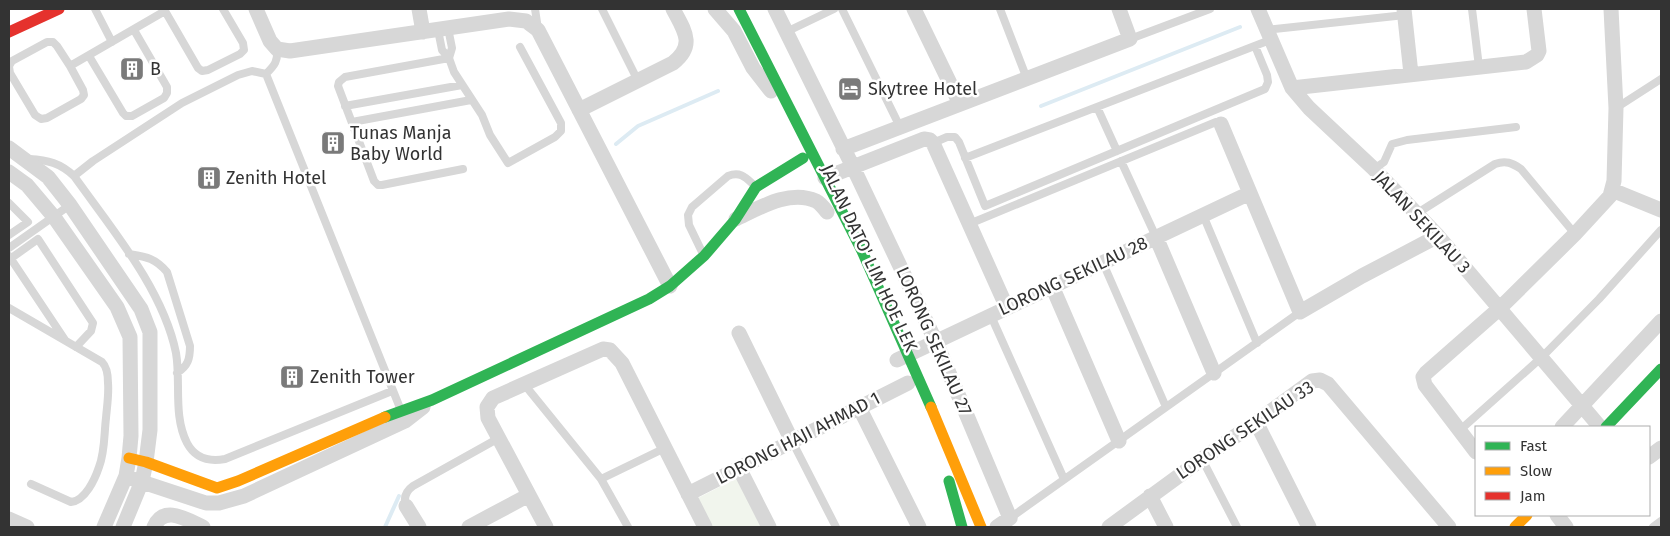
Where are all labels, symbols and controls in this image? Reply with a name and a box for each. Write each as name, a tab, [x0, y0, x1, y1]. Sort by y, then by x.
building icon: B	[119, 56, 145, 82]
place label: B	[150, 58, 161, 80]
hotel icon: Skytree Hotel	[837, 76, 863, 102]
place label: Skytree Hotel	[868, 78, 977, 100]
place label: Tunas Manja Baby World	[350, 122, 452, 165]
building icon: Tunas Manja Baby World	[320, 130, 346, 156]
street label: JALAN DATO' LIM HOE LEK	[816, 161, 922, 356]
building icon: Zenith Hotel	[196, 165, 222, 191]
street label: JALAN SEKILAU 3	[1369, 166, 1475, 278]
place label: Zenith Hotel	[226, 167, 326, 189]
street label: LORONG SEKILAU 28	[995, 232, 1151, 320]
street label: LORONG SEKILAU 27	[891, 263, 977, 419]
building icon: Zenith Tower	[279, 364, 305, 390]
place label: Zenith Tower	[310, 366, 415, 388]
street label: LORONG SEKILAU 33	[1172, 376, 1318, 484]
street label: LORONG HAJI AHMAD 1	[712, 387, 884, 489]
legend	[1475, 426, 1650, 516]
text: Fast	[1520, 437, 1547, 455]
text: Slow	[1520, 462, 1552, 480]
text: Jam	[1520, 487, 1546, 505]

